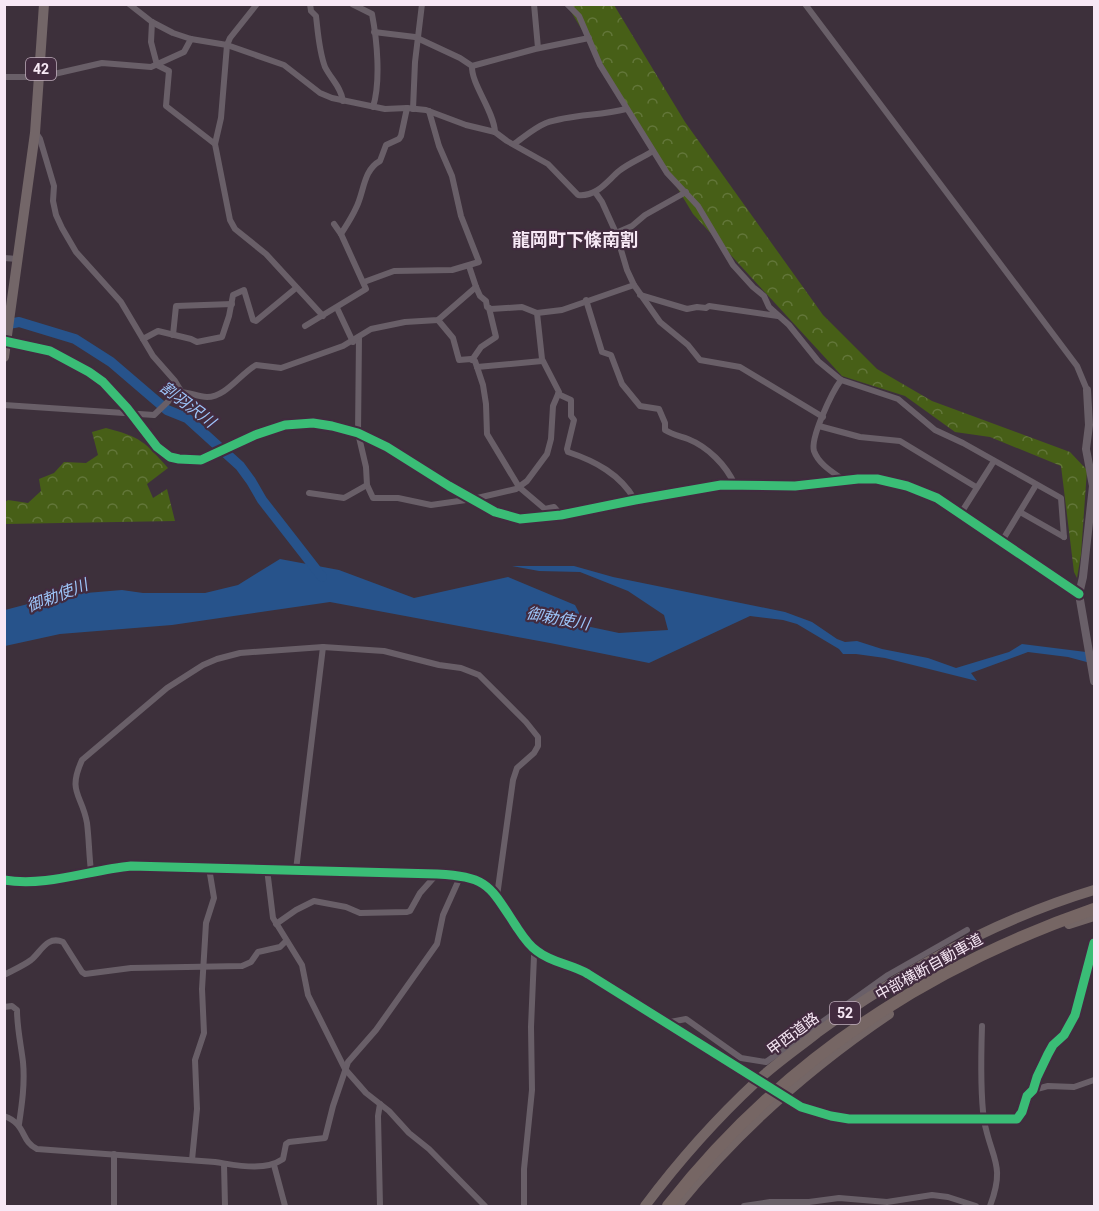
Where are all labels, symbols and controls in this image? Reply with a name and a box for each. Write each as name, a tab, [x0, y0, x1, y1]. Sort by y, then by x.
road number: 42	[26, 58, 56, 80]
district label: 龍岡町下條南割	[512, 229, 638, 250]
water label: 割羽沢川	[156, 378, 221, 432]
water label: 御勅使川	[24, 574, 92, 616]
water label: 御勅使川	[525, 604, 593, 634]
street label: 中部横断自動車道	[872, 930, 986, 1004]
road number: 52	[830, 1002, 860, 1024]
street label: 甲西道路	[764, 1009, 822, 1059]

